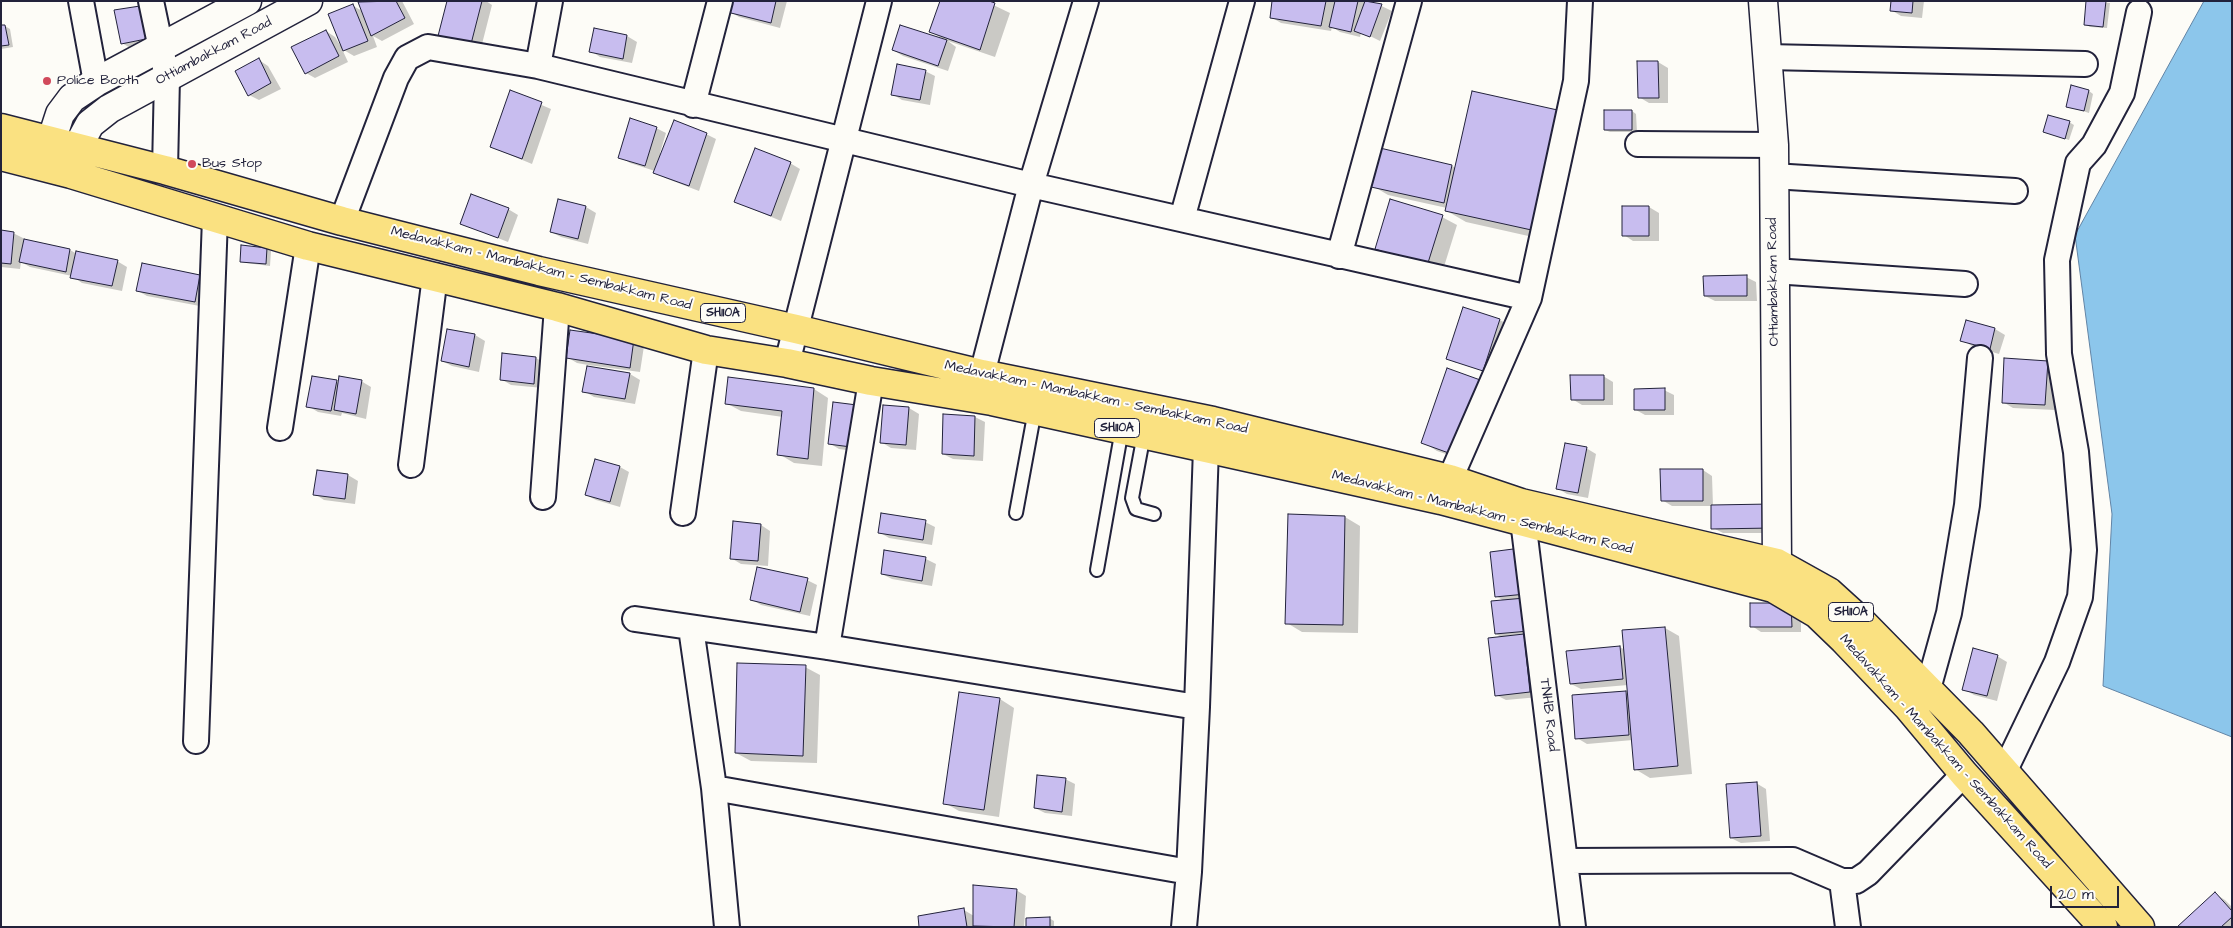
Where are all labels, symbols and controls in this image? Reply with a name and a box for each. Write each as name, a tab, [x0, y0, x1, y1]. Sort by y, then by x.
street label: Ottiambakkam Road	[153, 14, 275, 90]
place label: Police Booth	[57, 73, 138, 89]
marker: Police Booth	[41, 75, 53, 87]
place label: Bus Stop	[202, 156, 262, 172]
marker: Bus Stop	[186, 158, 198, 170]
street label: Ottiambakkam Road	[1764, 217, 1784, 347]
street label: Medavakkam - Mambakkam - Sembakkam Road	[389, 223, 693, 315]
road number: SH110A	[700, 304, 746, 322]
street label: Medavakkam - Mambakkam - Sembakkam Road	[943, 358, 1249, 438]
road number: SH110A	[1094, 418, 1140, 438]
street label: Medavakkam - Mambakkam - Sembakkam Road	[1330, 467, 1634, 559]
road number: SH110A	[1828, 602, 1874, 622]
street label: Medavakkam - Mambakkam - Sembakkam Road	[1835, 631, 2055, 873]
street label: TNHB Road	[1535, 677, 1561, 753]
scale bar	[2053, 876, 2122, 908]
text: 20 m	[2058, 884, 2094, 905]

